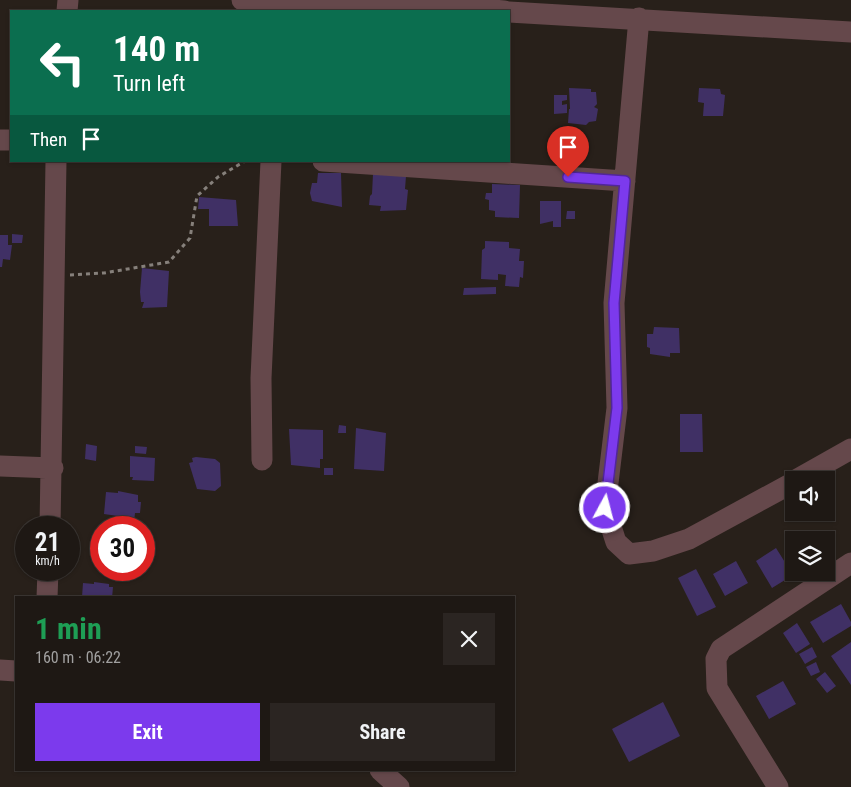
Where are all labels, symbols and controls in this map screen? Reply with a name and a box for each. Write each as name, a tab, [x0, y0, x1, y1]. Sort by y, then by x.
text: 140 m	[113, 29, 200, 70]
icon: left	[30, 30, 95, 95]
text: Turn left	[113, 71, 185, 96]
icon: arrive	[77, 125, 105, 153]
pin	[547, 126, 589, 177]
text: Then	[30, 128, 67, 151]
icon: arrive	[554, 133, 582, 161]
map controls	[785, 471, 835, 581]
button: sound	[785, 471, 835, 521]
position arrow	[578, 481, 630, 533]
speed limit sign: 30	[90, 516, 155, 581]
text: 21	[35, 528, 60, 557]
button: layers	[785, 531, 835, 581]
text: km/h	[35, 554, 60, 568]
text: 1 min	[35, 611, 102, 646]
button: close	[443, 613, 495, 665]
text: 160 m · 06:22	[35, 648, 121, 667]
button: Exit	[35, 703, 260, 761]
button: Share	[270, 703, 495, 761]

